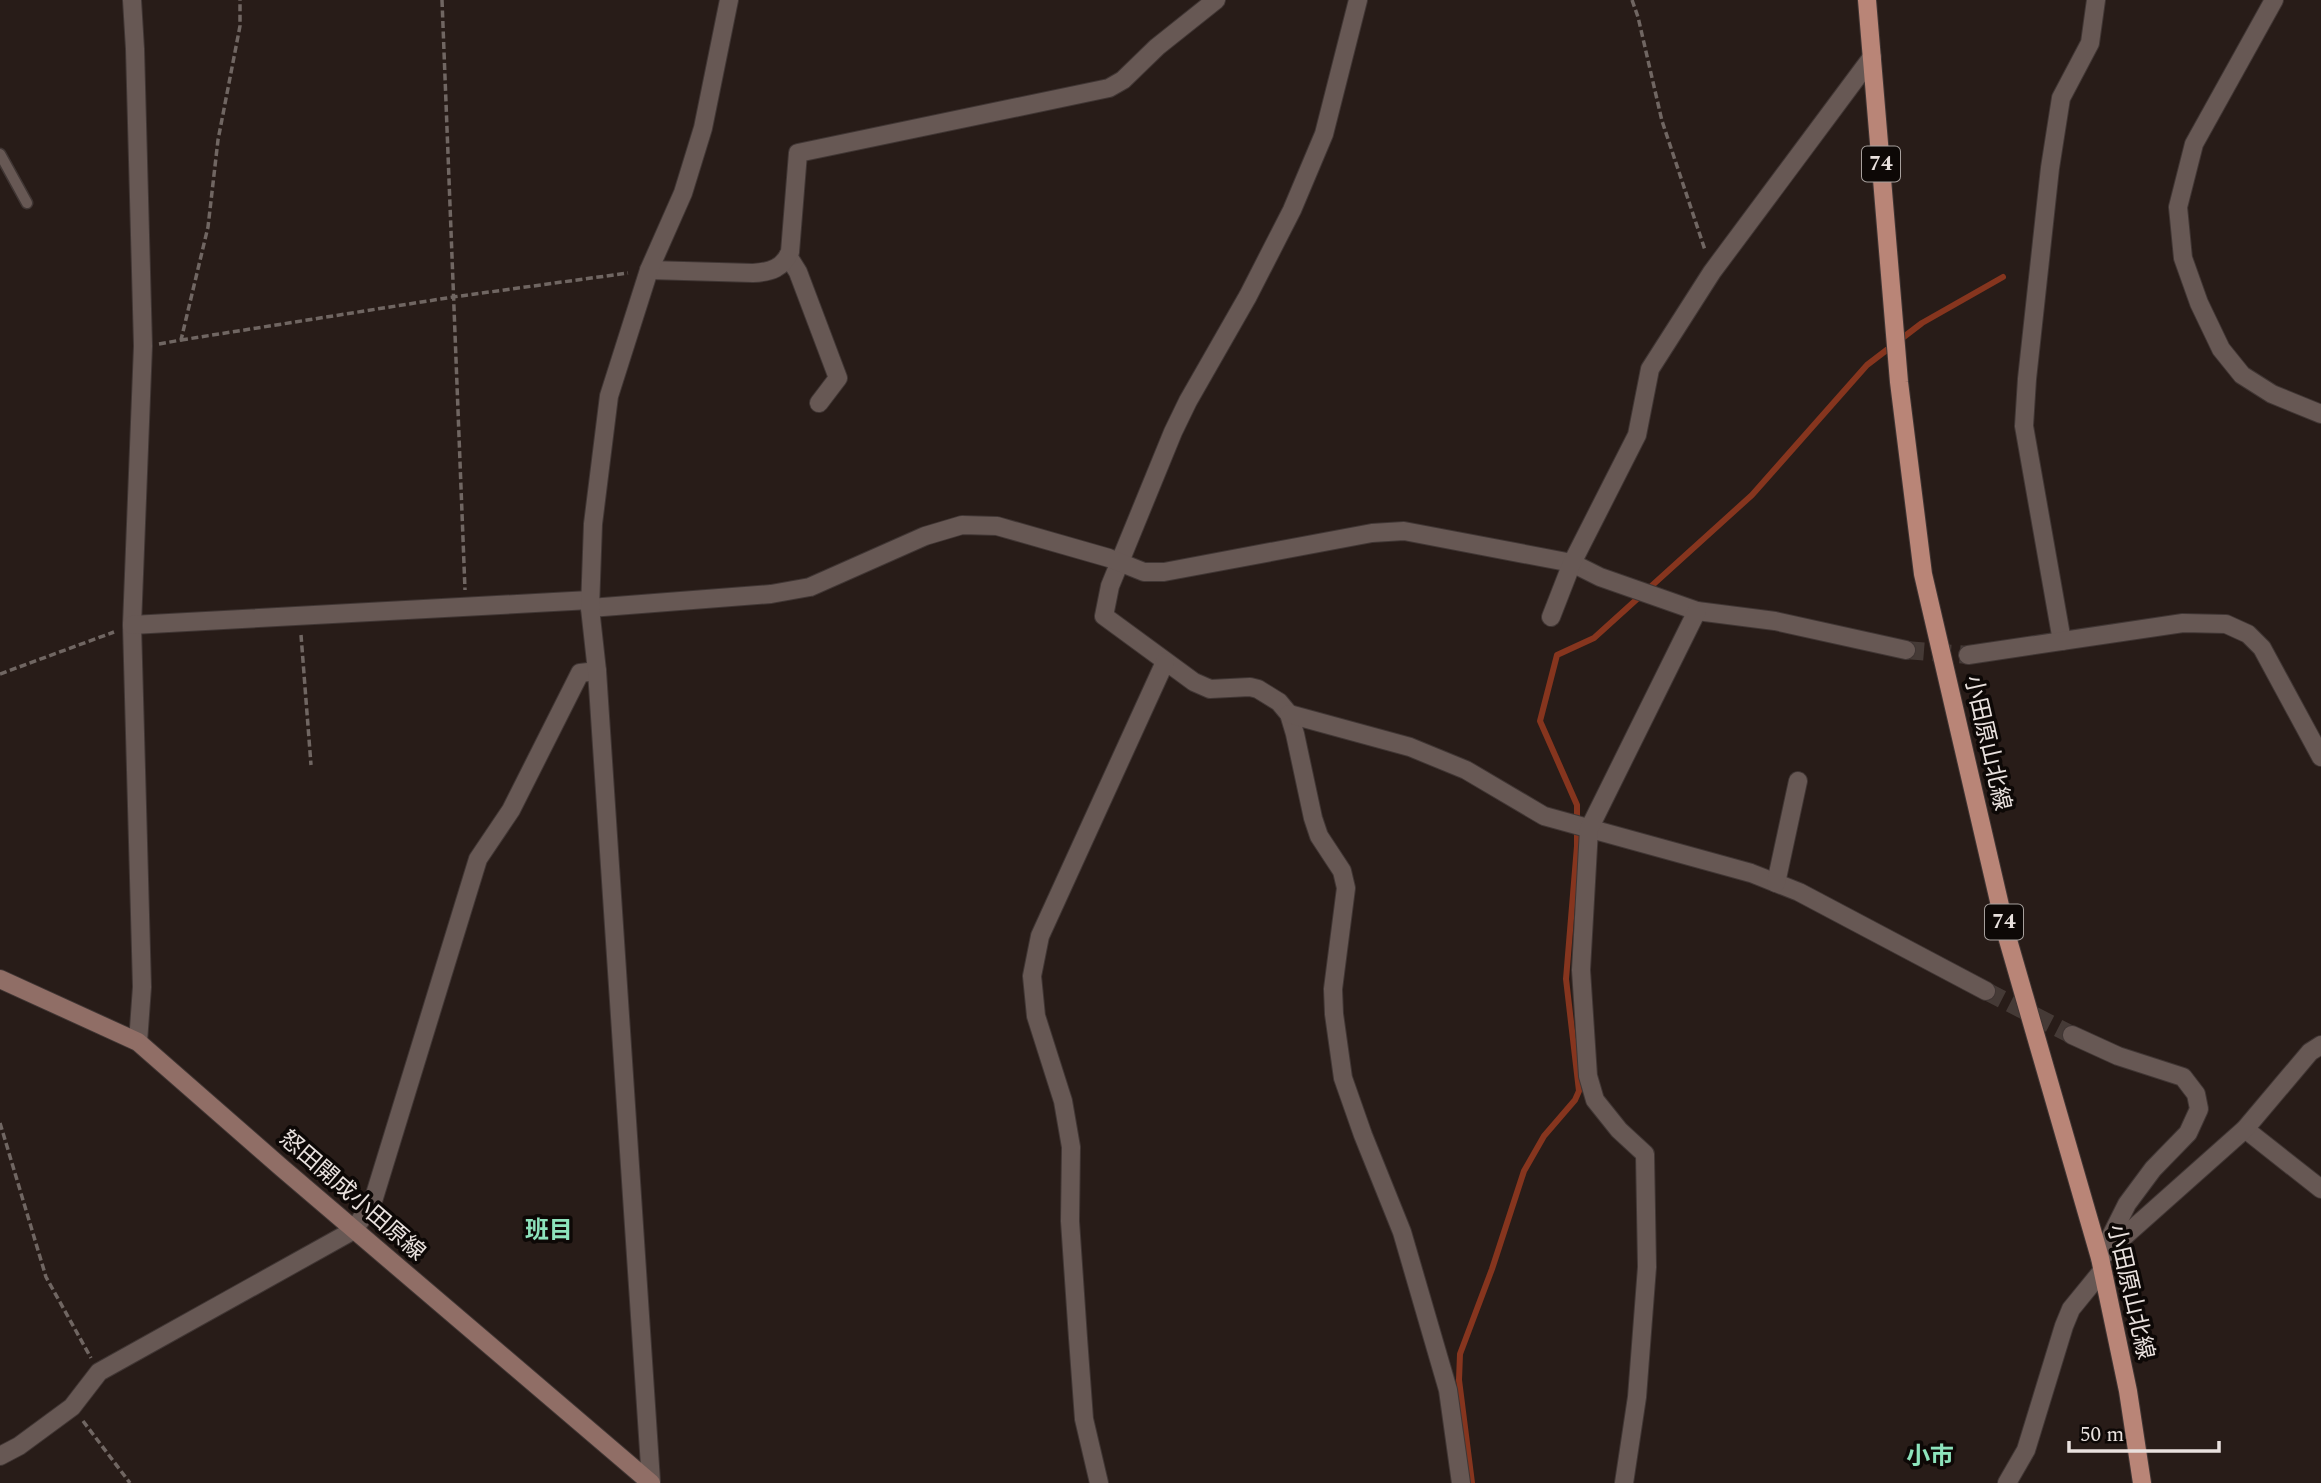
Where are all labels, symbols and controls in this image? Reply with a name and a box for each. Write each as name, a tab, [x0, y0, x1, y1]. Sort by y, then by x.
road number: 74	[1862, 146, 1900, 182]
street label: 小田原山北線	[1954, 672, 2020, 814]
road number: 74	[1985, 904, 2023, 940]
street label: 怒田開成小田原線	[271, 1122, 433, 1270]
district label: 班目	[525, 1213, 573, 1249]
street label: 小田原山北線	[2097, 1221, 2163, 1363]
scale bar	[2069, 1410, 2220, 1454]
text: 50 m	[2080, 1419, 2124, 1451]
district label: 小市	[1906, 1439, 1954, 1475]

